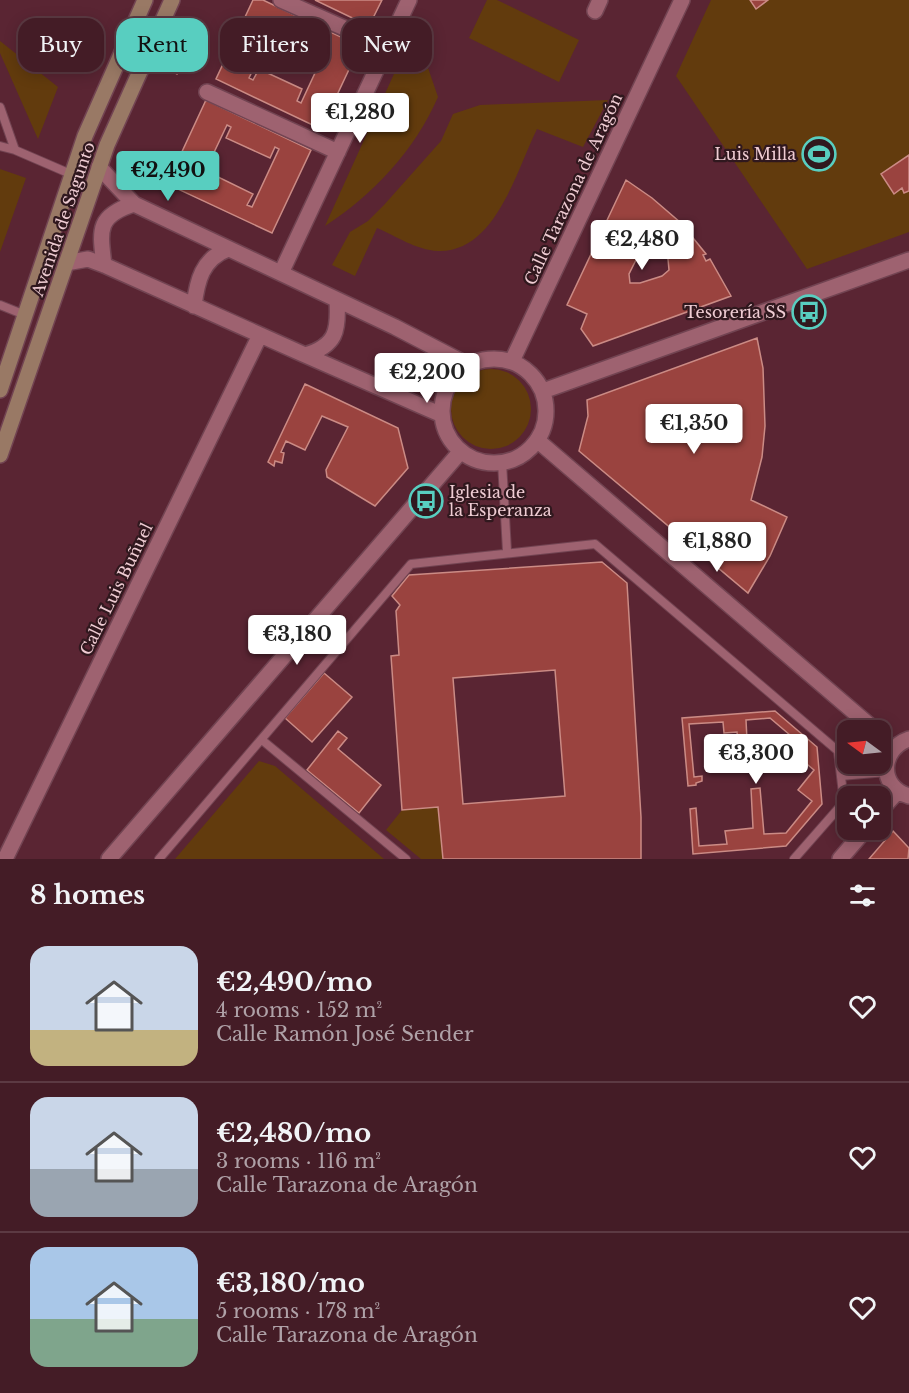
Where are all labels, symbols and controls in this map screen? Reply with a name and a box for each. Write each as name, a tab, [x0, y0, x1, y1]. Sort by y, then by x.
chip: Buy	[18, 18, 104, 72]
chip: Rent	[116, 18, 208, 72]
chip: Filters	[220, 18, 330, 72]
chip: New	[342, 18, 432, 72]
street label: Calle Tarazona de Aragón	[520, 90, 626, 288]
pin: €1,280	[311, 93, 409, 144]
text: €1,280	[325, 100, 395, 124]
sports icon: Luis Milla	[801, 136, 837, 172]
street label: Avenida de Sagunto	[27, 139, 99, 300]
place label: Luis Milla	[714, 144, 796, 164]
pin: €2,490	[119, 151, 217, 202]
text: €2,490	[130, 158, 206, 182]
pin: €2,480	[593, 220, 691, 271]
text: €2,480	[605, 227, 679, 251]
bus stop icon: Tesorería SS	[791, 294, 827, 330]
place label: Tesorería SS	[684, 302, 786, 322]
pin: €2,200	[378, 353, 476, 404]
text: €2,200	[389, 360, 465, 384]
pin: €1,350	[645, 404, 743, 455]
text: €1,350	[660, 411, 728, 435]
place label: Iglesia de la Esperanza	[449, 482, 552, 520]
bus stop icon: Iglesia de la Esperanza	[408, 483, 444, 519]
street label: Calle Luis Buñuel	[75, 520, 157, 658]
pin: €1,880	[668, 522, 766, 573]
text: €1,880	[682, 529, 752, 553]
pin: €3,180	[248, 615, 346, 666]
text: €3,180	[262, 622, 332, 646]
north arrow	[837, 720, 891, 774]
map controls	[837, 720, 891, 840]
pin: €3,300	[707, 734, 805, 785]
text: €3,300	[718, 741, 794, 765]
button: locate	[837, 786, 891, 840]
text: 8 homes	[30, 879, 145, 911]
icon: filters	[846, 879, 879, 912]
text: €2,490/mo	[216, 966, 372, 998]
icon: home	[78, 970, 150, 1042]
icon: heart	[846, 990, 879, 1023]
text: 4 rooms · 152 m²	[216, 998, 382, 1022]
text: Calle Ramón José Sender	[216, 1022, 474, 1046]
text: €2,480/mo	[216, 1117, 371, 1149]
icon: home	[78, 1121, 150, 1193]
icon: heart	[846, 1141, 879, 1174]
text: 3 rooms · 116 m²	[216, 1149, 381, 1173]
text: Calle Tarazona de Aragón	[216, 1173, 478, 1197]
text: €3,180/mo	[216, 1267, 365, 1299]
icon: home	[78, 1271, 150, 1343]
icon: heart	[846, 1291, 879, 1324]
text: 5 rooms · 178 m²	[216, 1299, 380, 1323]
text: Calle Tarazona de Aragón	[216, 1323, 478, 1347]

